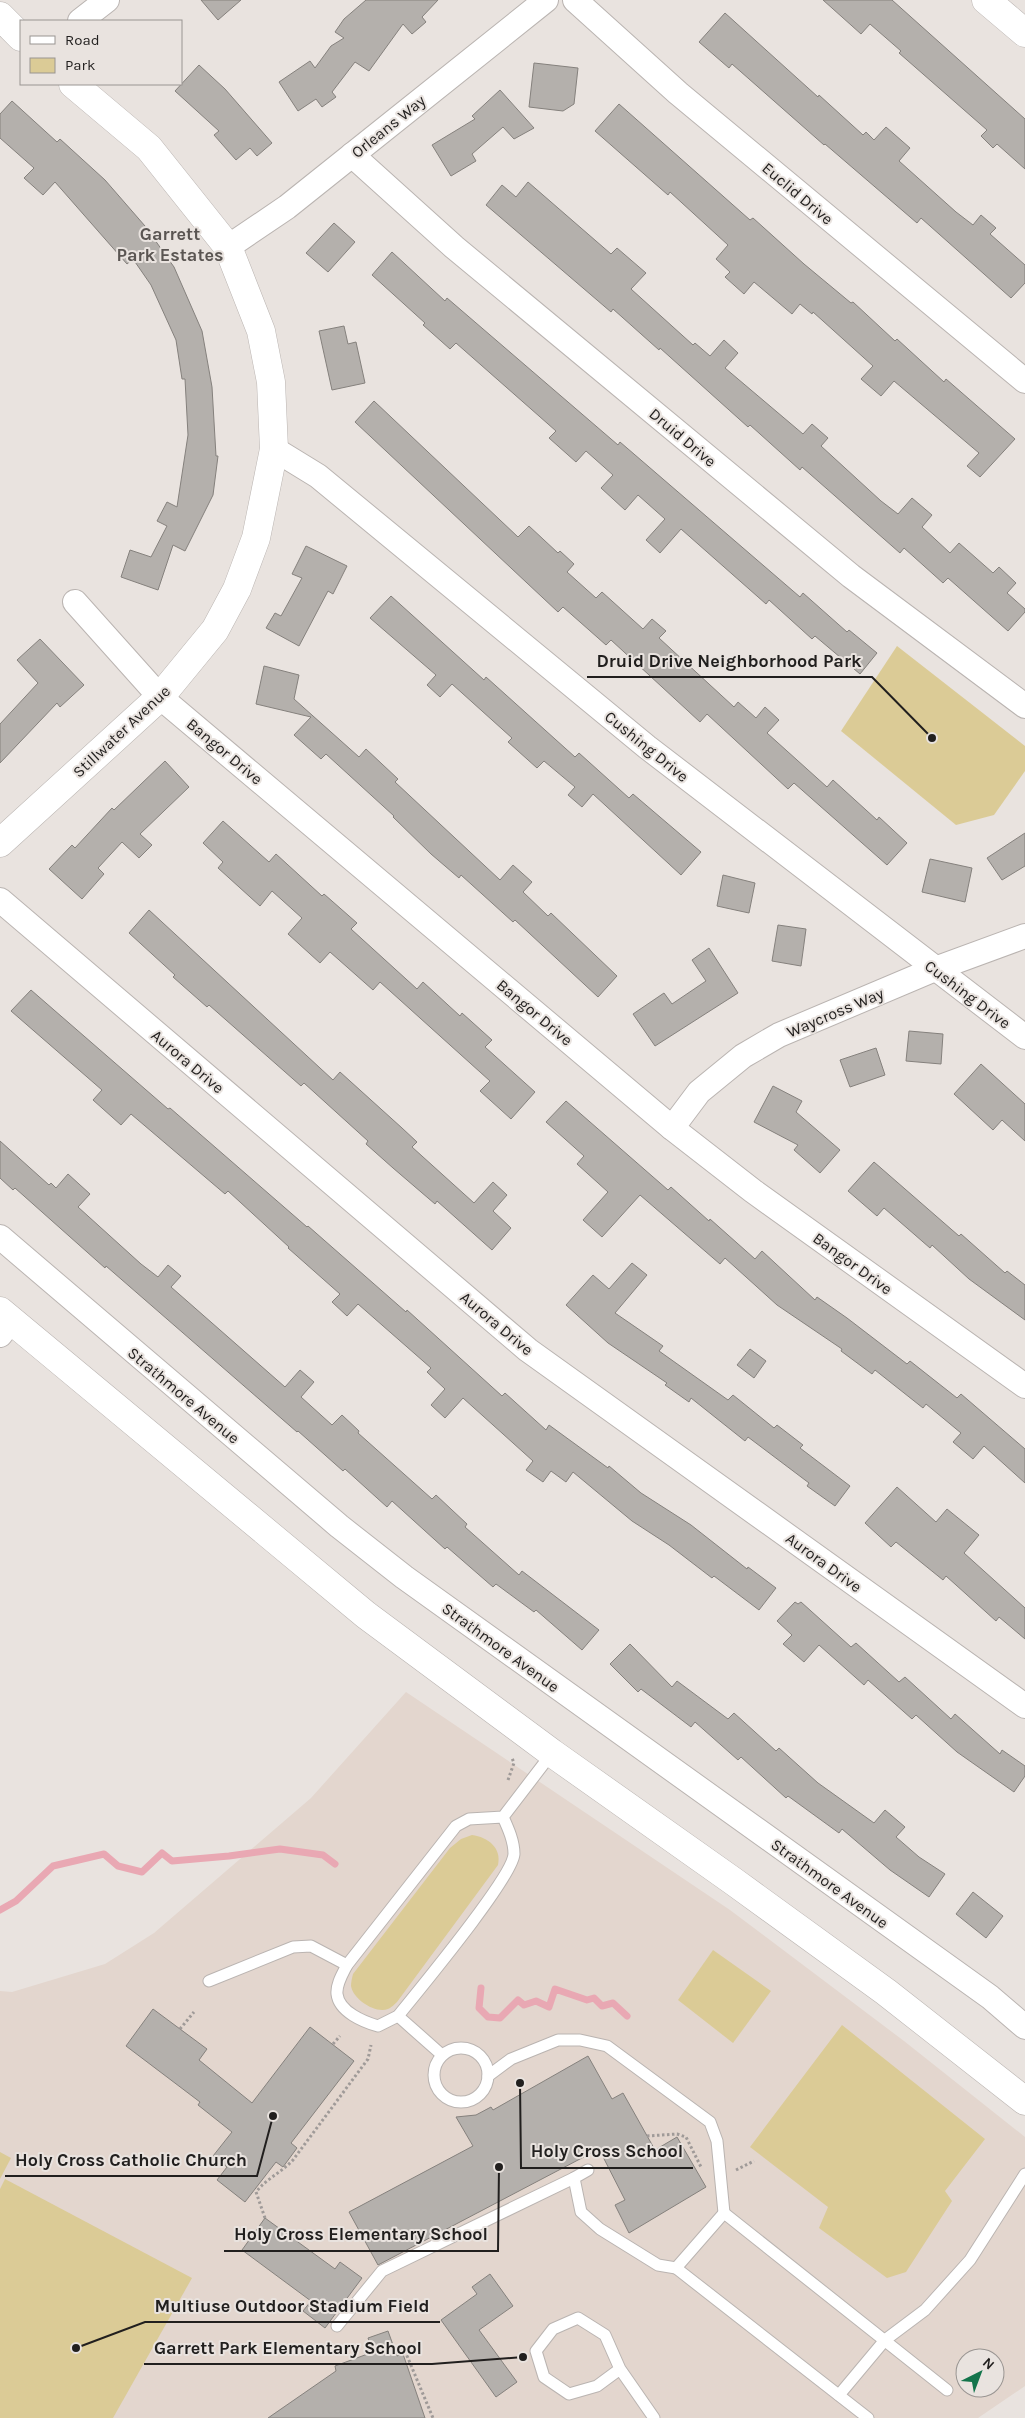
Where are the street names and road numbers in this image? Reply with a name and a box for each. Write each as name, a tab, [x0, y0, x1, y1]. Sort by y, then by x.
street label: Orleans Way	[348, 90, 430, 162]
street label: Euclid Drive	[758, 158, 837, 229]
street label: Druid Drive	[645, 404, 720, 471]
street label: Stillwater Avenue	[69, 681, 174, 781]
street label: Cushing Drive	[601, 707, 692, 786]
street label: Bangor Drive	[183, 714, 266, 789]
street label: Cushing Drive	[921, 956, 1014, 1033]
street label: Bangor Drive	[493, 975, 576, 1050]
street label: Waycross Way	[784, 983, 887, 1041]
street label: Aurora Drive	[147, 1025, 228, 1097]
street label: Bangor Drive	[809, 1228, 896, 1298]
street label: Aurora Drive	[456, 1287, 537, 1359]
street label: Strathmore Avenue	[124, 1343, 243, 1448]
street label: Aurora Drive	[782, 1529, 865, 1596]
street label: Strathmore Avenue	[438, 1599, 563, 1696]
street label: Strathmore Avenue	[767, 1835, 892, 1932]

